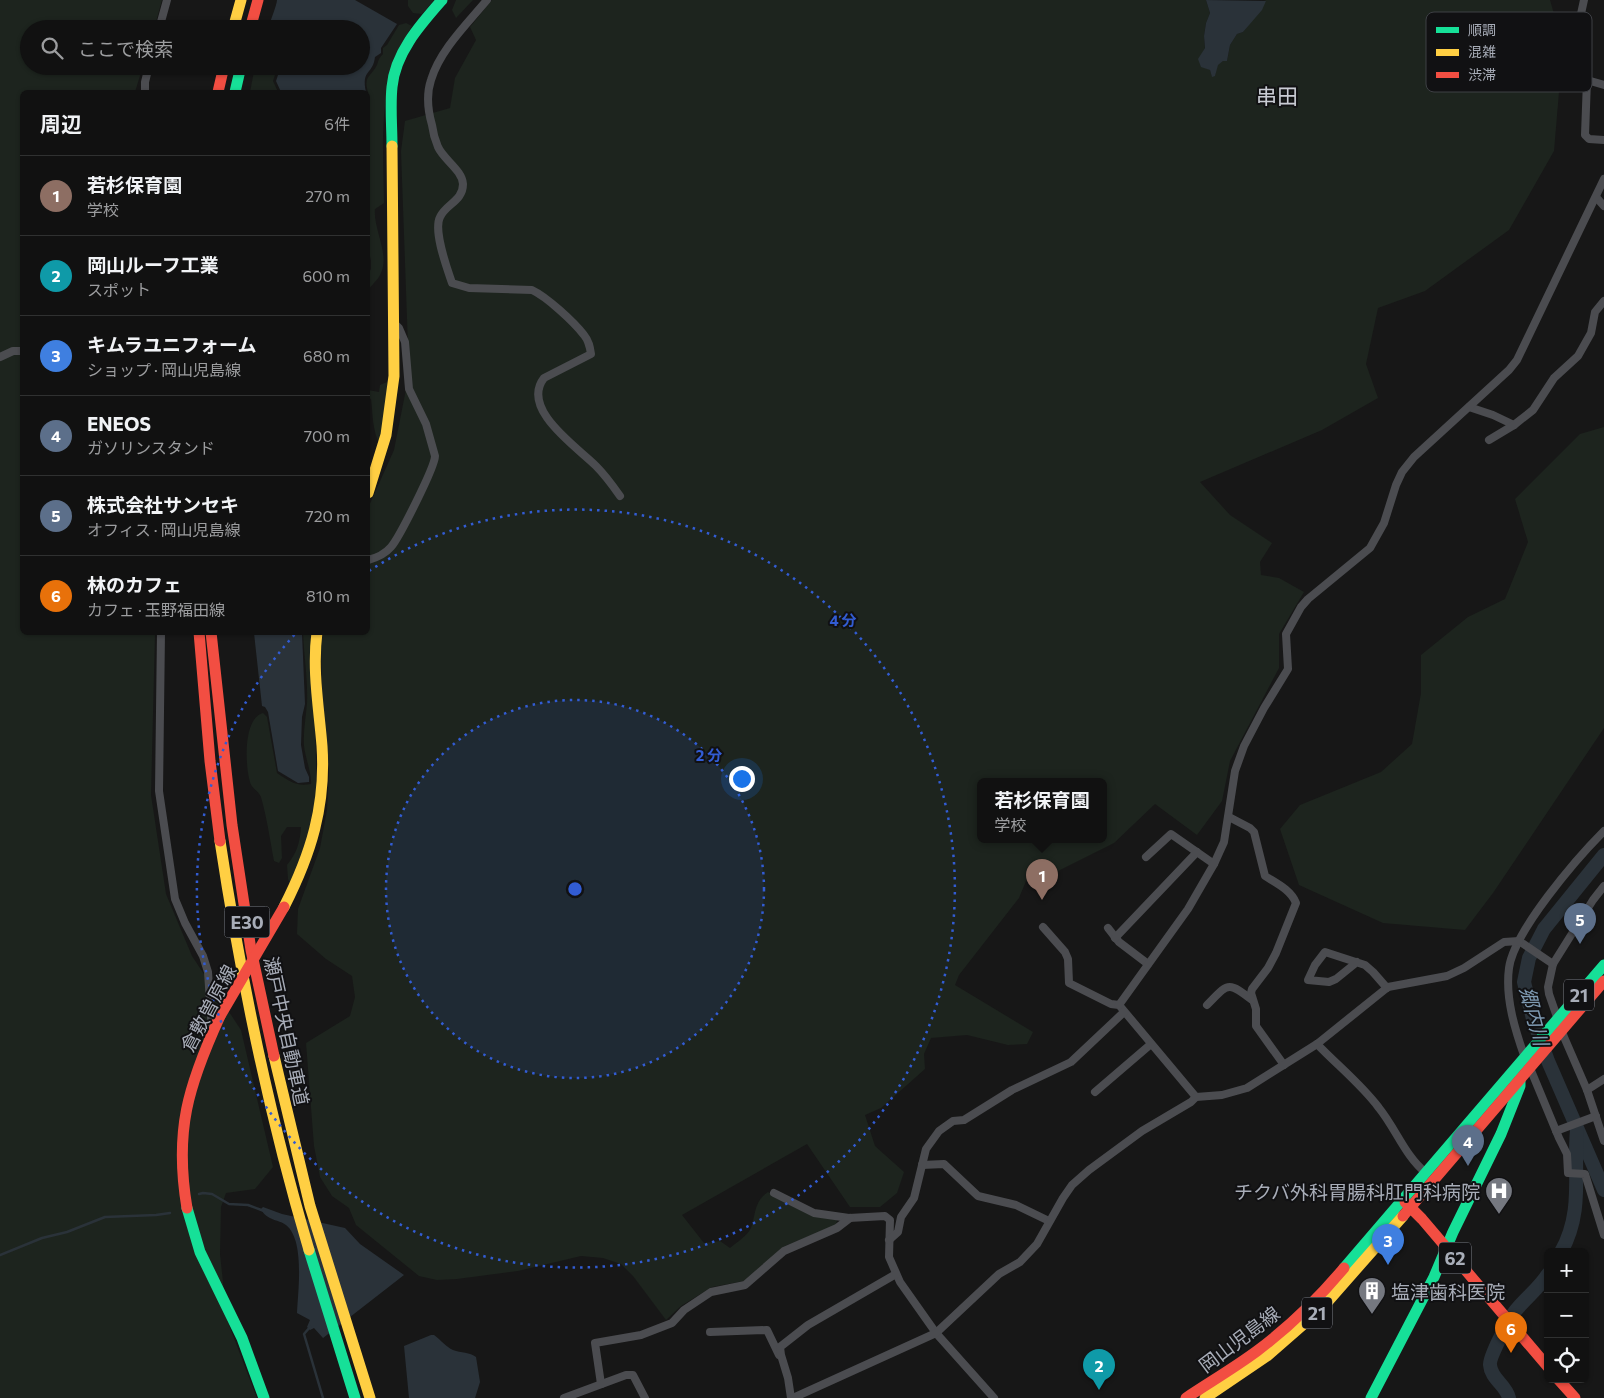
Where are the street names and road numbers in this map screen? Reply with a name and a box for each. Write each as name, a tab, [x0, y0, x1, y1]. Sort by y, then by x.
road number: E30	[224, 906, 270, 938]
street label: 瀬戸中央自動車道	[260, 954, 314, 1108]
street label: 倉敷曽原線	[176, 961, 240, 1055]
road number: 21	[1564, 980, 1594, 1010]
road number: 62	[1439, 1242, 1471, 1274]
road number: 21	[1302, 1298, 1332, 1329]
street label: 岡山児島線	[1194, 1301, 1284, 1377]

